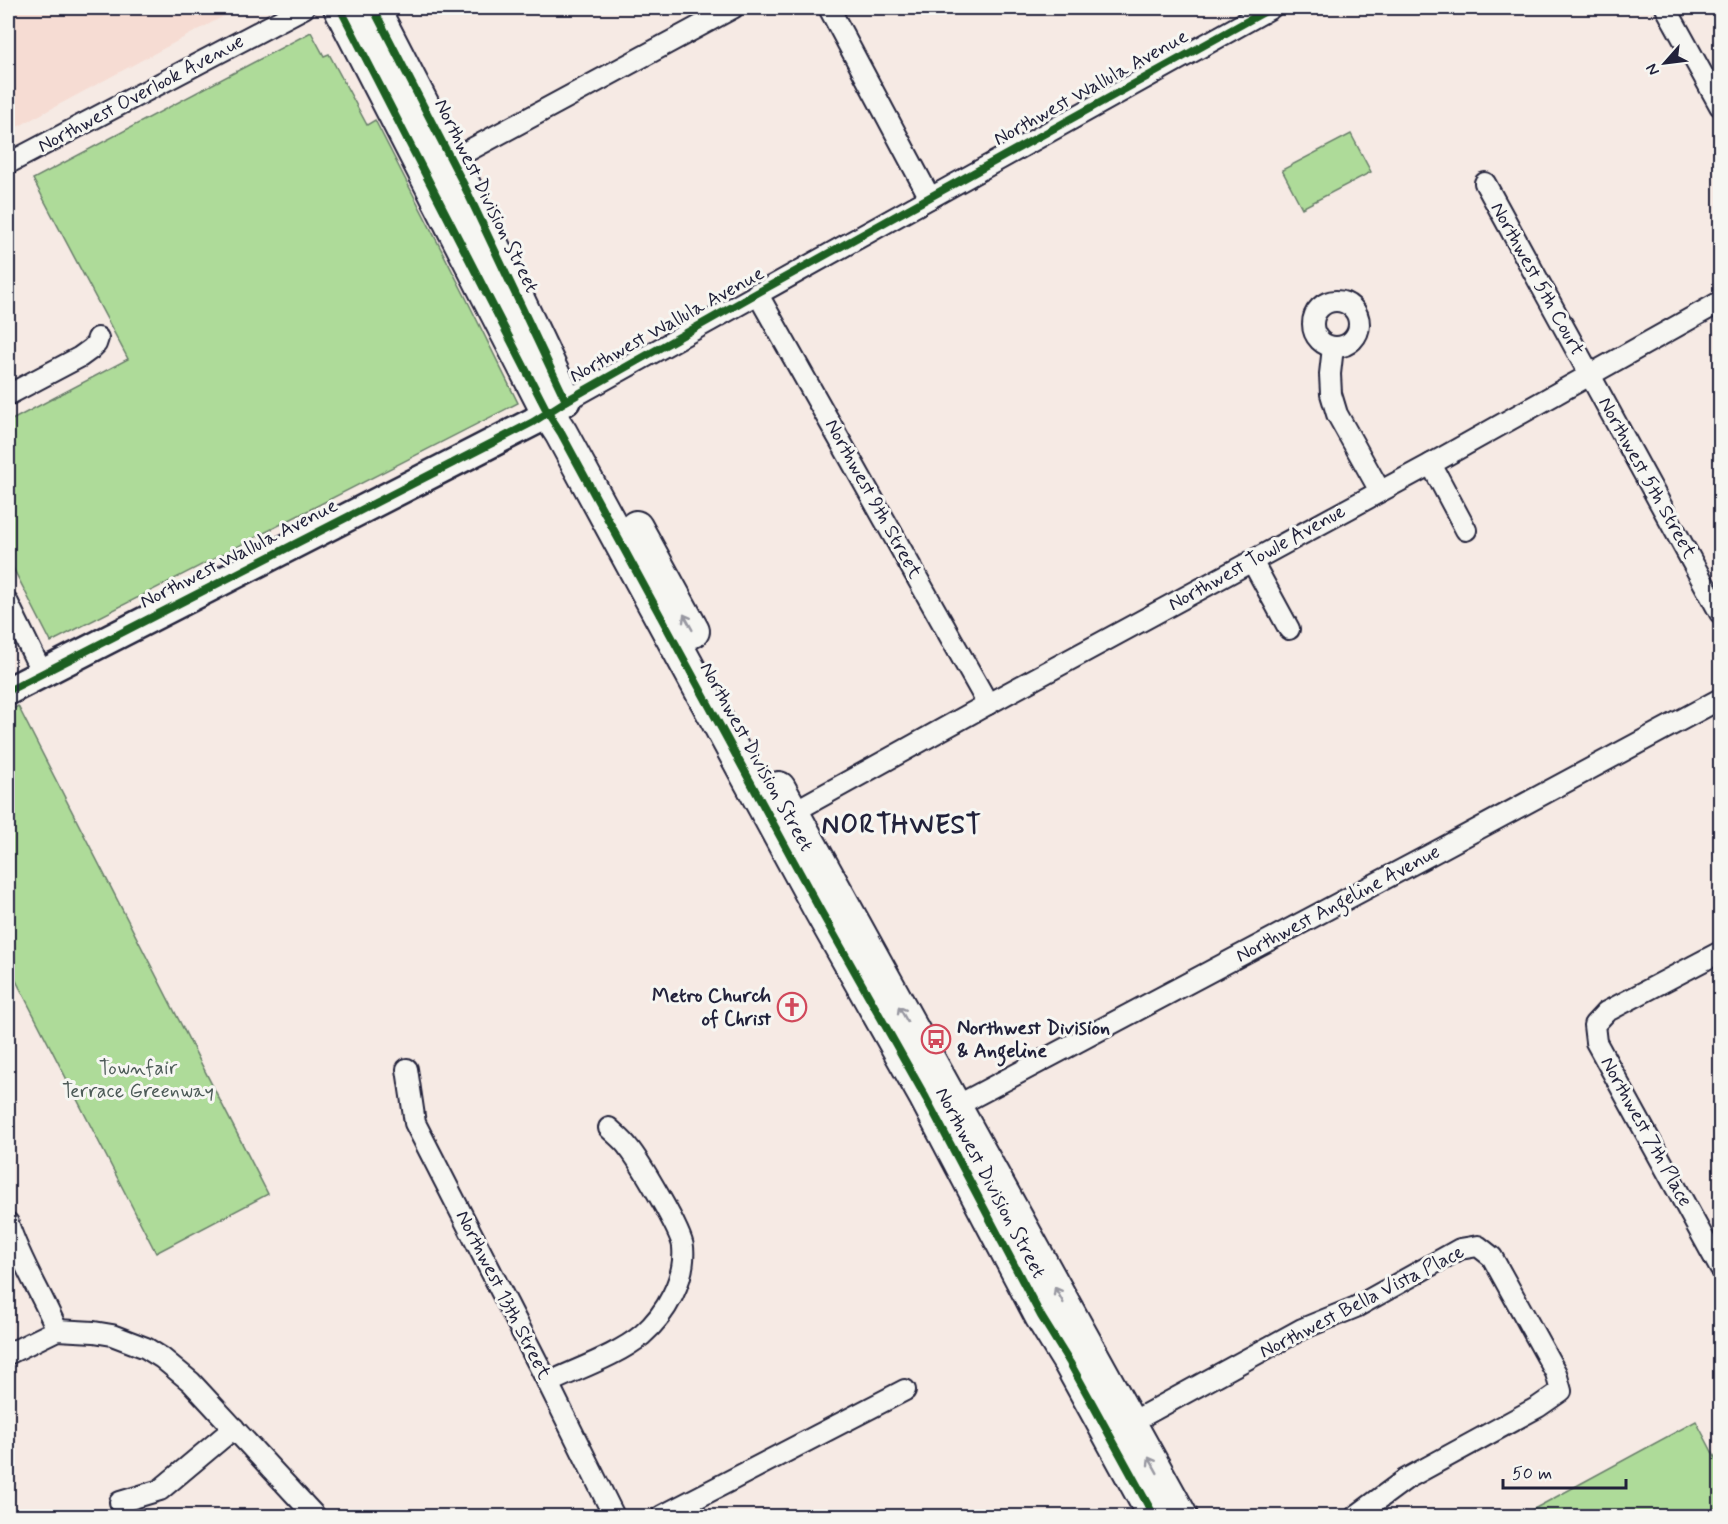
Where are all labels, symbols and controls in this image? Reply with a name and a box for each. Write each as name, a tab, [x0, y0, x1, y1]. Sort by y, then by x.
street label: Northwest Wallula Avenue	[989, 23, 1193, 153]
street label: Northwest Overlook Avenue	[33, 28, 249, 160]
north arrow	[1635, 33, 1695, 93]
text: N	[1641, 60, 1665, 79]
street label: Northwest Division Street	[427, 94, 545, 298]
street label: Northwest 5th Court	[1484, 197, 1590, 361]
street label: Northwest Wallula Avenue	[565, 260, 769, 390]
street label: Northwest 5th Street	[1591, 392, 1703, 564]
street label: Northwest 9th Street	[818, 414, 928, 584]
street label: Northwest Wallula Avenue	[135, 492, 343, 616]
street label: Northwest Towle Avenue	[1163, 498, 1351, 618]
one-way arrow	[682, 614, 694, 631]
street label: Northwest Division Street	[693, 657, 819, 857]
district label: NORTHWEST	[822, 809, 982, 843]
street label: Northwest Angeline Avenue	[1231, 839, 1446, 971]
place label: Metro Church of Christ	[652, 983, 771, 1033]
church icon: Metro Church of Christ	[776, 991, 808, 1023]
one-way arrow	[897, 1005, 909, 1022]
place label: Northwest Division & Angeline	[957, 1015, 1110, 1067]
bus stop icon: Northwest Division & Angeline	[920, 1023, 952, 1055]
street label: Northwest 7th Place	[1594, 1052, 1698, 1212]
park label: Townfair Terrace Greenway	[62, 1055, 214, 1105]
street label: Northwest Division Street	[928, 1083, 1052, 1283]
street label: Northwest 13th Street	[449, 1206, 557, 1384]
street label: Northwest Bella Vista Place	[1255, 1239, 1469, 1365]
one-way arrow	[1053, 1286, 1064, 1304]
scale bar	[1503, 1452, 1626, 1490]
one-way arrow	[1147, 1457, 1159, 1474]
text: 50 m	[1512, 1462, 1552, 1486]

